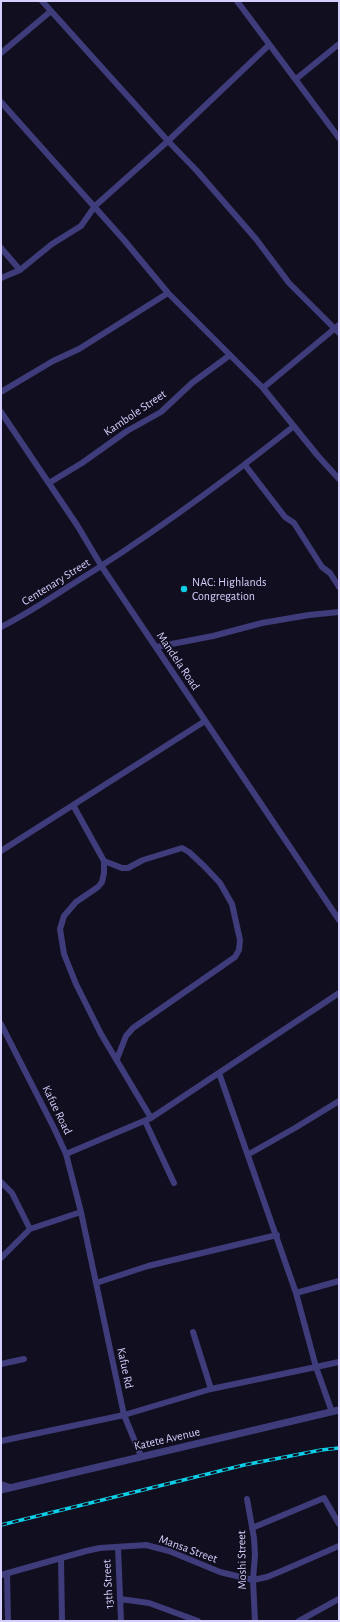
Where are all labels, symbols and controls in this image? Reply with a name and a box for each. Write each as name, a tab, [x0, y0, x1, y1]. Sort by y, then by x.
street label: Kambole Street	[101, 387, 169, 439]
street label: Centenary Street	[19, 555, 93, 609]
place label: NAC: Highlands Congregation	[192, 575, 266, 603]
marker: NAC: Highlands Congregation	[179, 584, 189, 594]
street label: Mandela Road	[153, 629, 203, 693]
street label: Kafue Road	[39, 1083, 75, 1137]
street label: Kafue Rd	[114, 1346, 136, 1390]
street label: Katete Avenue	[133, 1424, 201, 1454]
street label: Moshi Street	[234, 1530, 250, 1590]
street label: Mansa Street	[157, 1532, 219, 1566]
street label: 13th Street	[100, 1559, 116, 1609]

